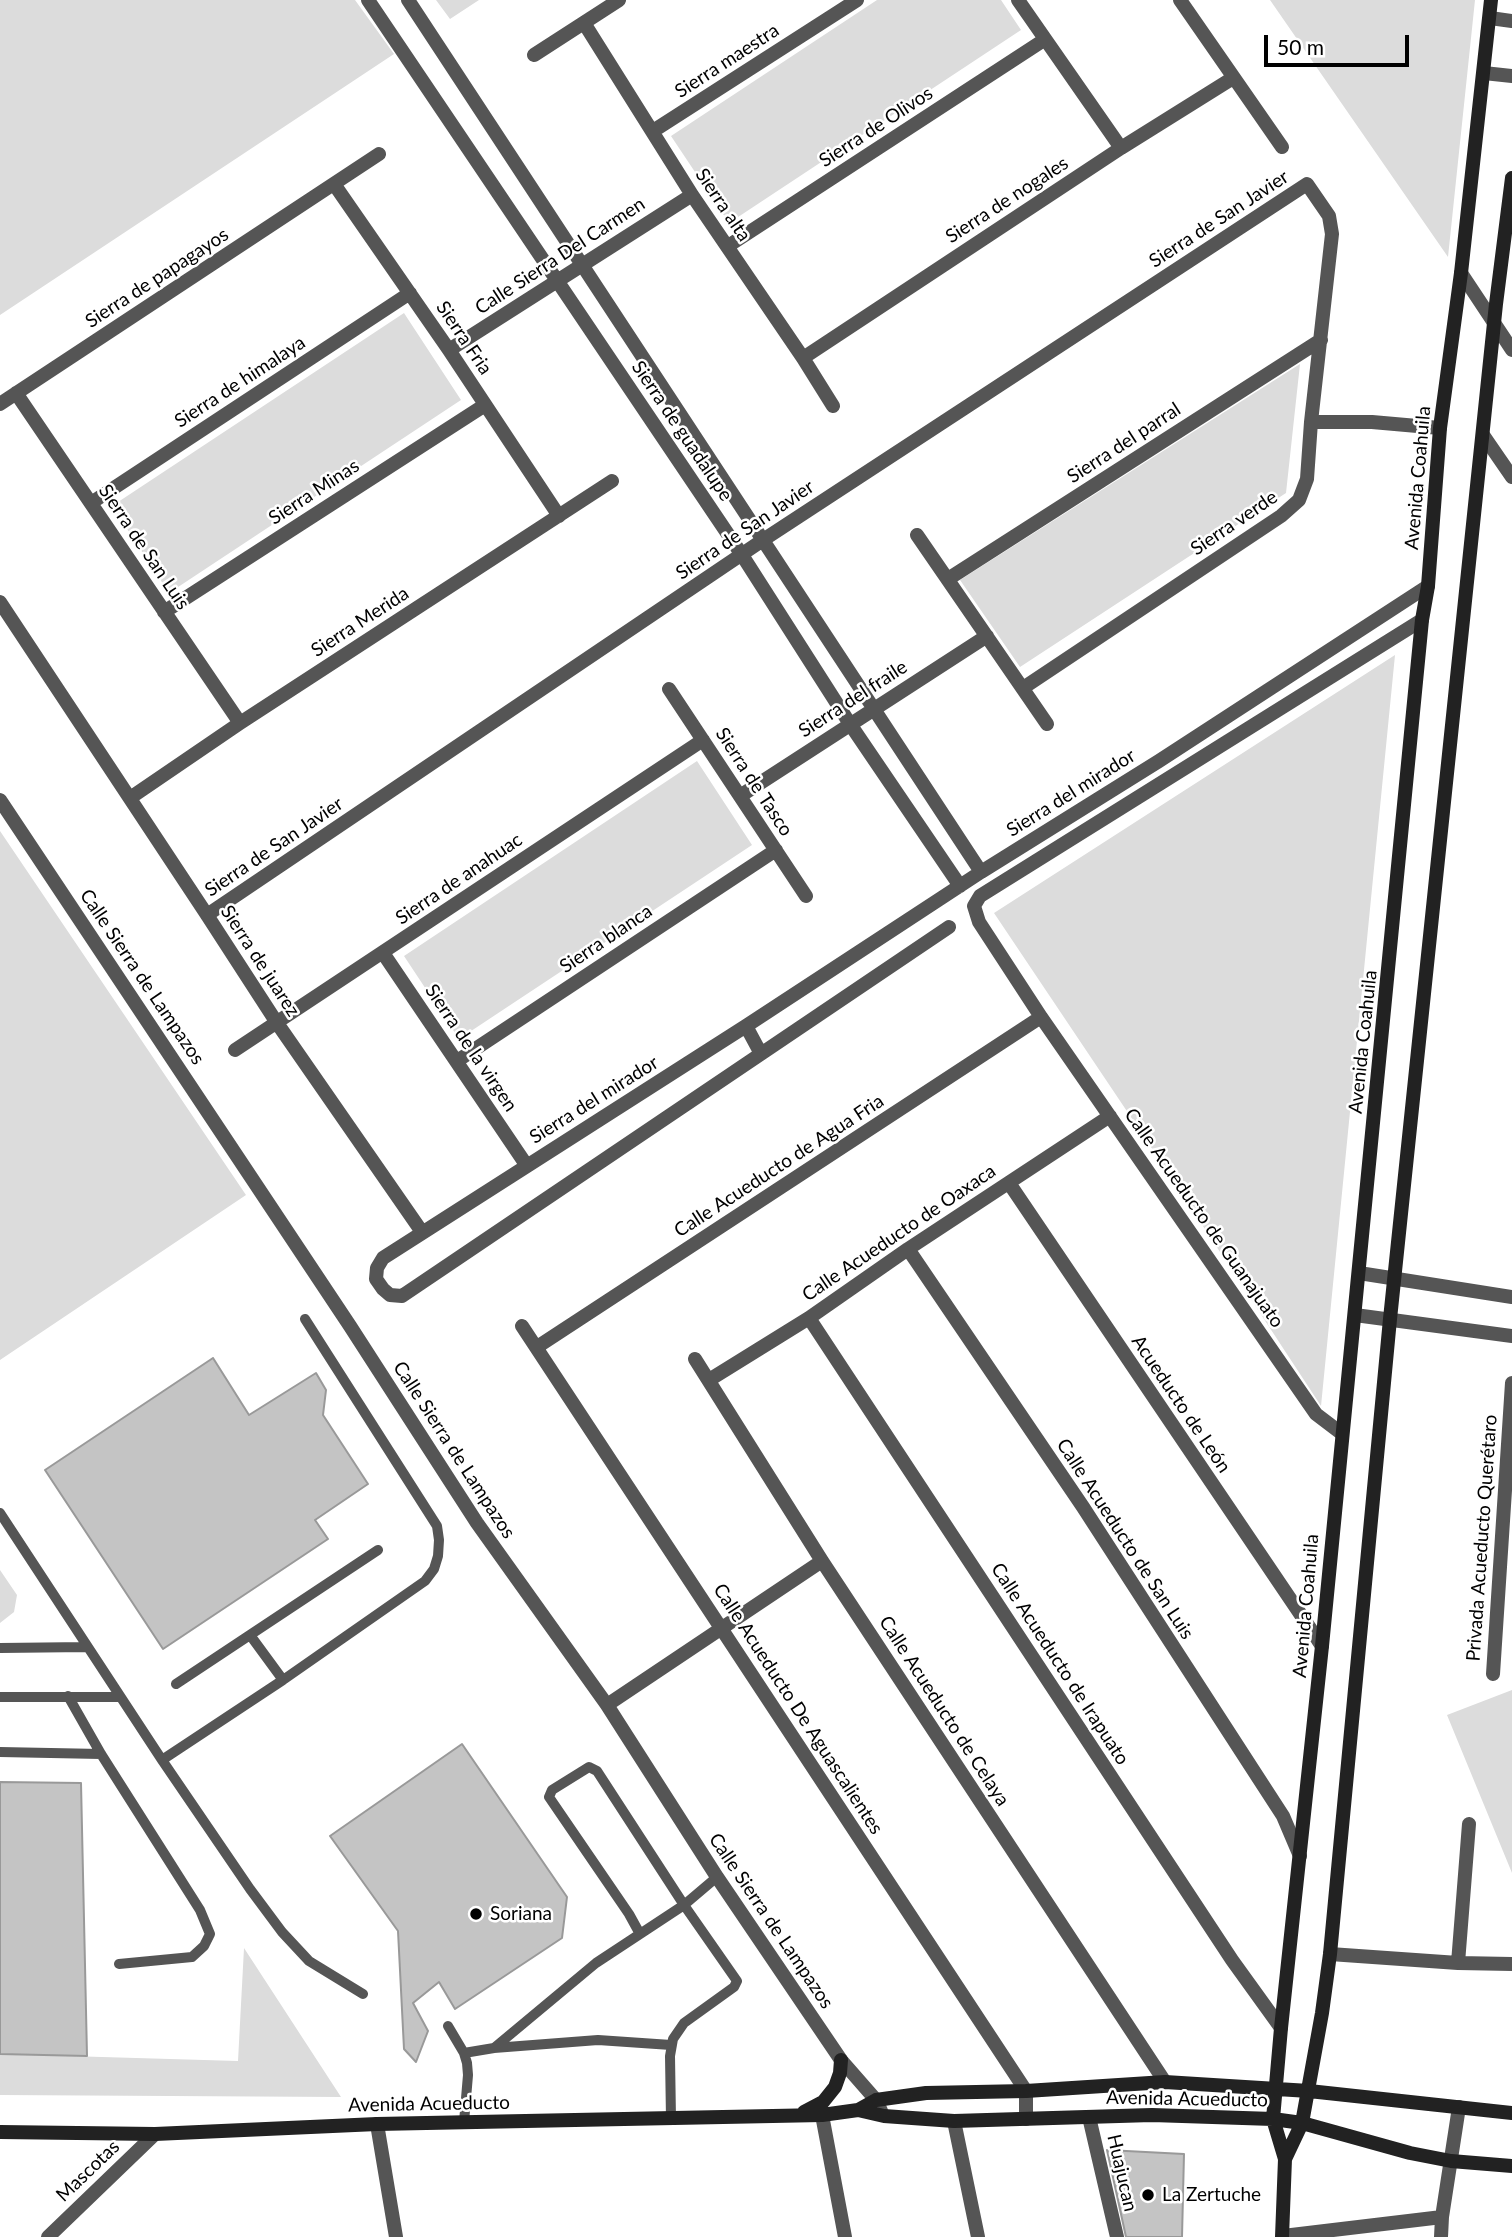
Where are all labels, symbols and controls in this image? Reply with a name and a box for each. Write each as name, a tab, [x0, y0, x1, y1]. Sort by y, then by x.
street label: Sierra maestra	[671, 19, 783, 103]
scale bar	[1267, 21, 1412, 65]
text: 50 m	[1277, 34, 1324, 59]
street label: Sierra de Olivos	[815, 82, 937, 172]
street label: Sierra de nogales	[941, 152, 1073, 248]
street label: Sierra alta	[690, 164, 756, 246]
street label: Sierra de San Javier	[1145, 165, 1293, 273]
street label: Calle Sierra Del Carmen	[471, 193, 649, 319]
street label: Sierra de papagayos	[81, 223, 233, 333]
street label: Sierra Fria	[431, 297, 497, 379]
street label: Sierra de himalaya	[170, 331, 310, 433]
street label: Sierra de guadalupe	[627, 357, 737, 505]
street label: Sierra del parral	[1063, 398, 1185, 488]
street label: Avenida Coahuila	[1400, 405, 1436, 551]
street label: Sierra Minas	[265, 454, 363, 530]
street label: Sierra de San Javier	[672, 475, 818, 585]
street label: Sierra de San Luis	[94, 480, 194, 614]
street label: Sierra verde	[1186, 486, 1282, 560]
street label: Sierra Merida	[307, 582, 413, 662]
street label: Sierra del fraile	[794, 655, 912, 743]
street label: Sierra de Tasco	[710, 723, 798, 841]
street label: Sierra del mirador	[1002, 744, 1140, 842]
street label: Sierra de San Javier	[201, 792, 347, 902]
street label: Sierra de anahuac	[391, 828, 527, 930]
street label: Calle Sierra de Lampazos	[75, 885, 209, 1069]
street label: Sierra blanca	[555, 900, 657, 978]
street label: Sierra de juarez	[216, 901, 304, 1021]
street label: Avenida Coahuila	[1344, 969, 1382, 1115]
street label: Sierra de la virgen	[420, 980, 522, 1116]
street label: Sierra del mirador	[525, 1051, 663, 1149]
street label: Calle Acueducto de Agua Fria	[670, 1090, 888, 1242]
street label: Calle Acueducto de Guanajuato	[1119, 1104, 1289, 1332]
street label: Calle Acueducto de Oaxaca	[798, 1160, 1000, 1306]
street label: Acueducto de León	[1127, 1331, 1235, 1477]
street label: Calle Sierra de Lampazos	[388, 1357, 520, 1543]
street label: Privada Acueducto Querétaro	[1462, 1414, 1502, 1662]
street label: Calle Acueducto de San Luis	[1052, 1435, 1198, 1643]
street label: Avenida Coahuila	[1288, 1533, 1324, 1679]
street label: Calle Acueducto de Irapuato	[986, 1559, 1134, 1769]
street label: Calle Acueducto De Aguascalientes	[708, 1579, 888, 1839]
street label: Calle Acueducto de Celaya	[874, 1612, 1014, 1810]
street label: Calle Sierra de Lampazos	[704, 1829, 838, 2013]
place label: Soriana	[490, 1903, 552, 1925]
marker: Soriana	[468, 1906, 484, 1922]
street label: Avenida Acueducto	[1106, 2086, 1268, 2112]
street label: Avenida Acueducto	[348, 2091, 510, 2117]
street label: Huajucan	[1102, 2132, 1142, 2214]
street label: Mascotas	[52, 2135, 124, 2207]
place label: La Zertuche	[1162, 2184, 1261, 2206]
marker: La Zertuche	[1140, 2187, 1156, 2203]

